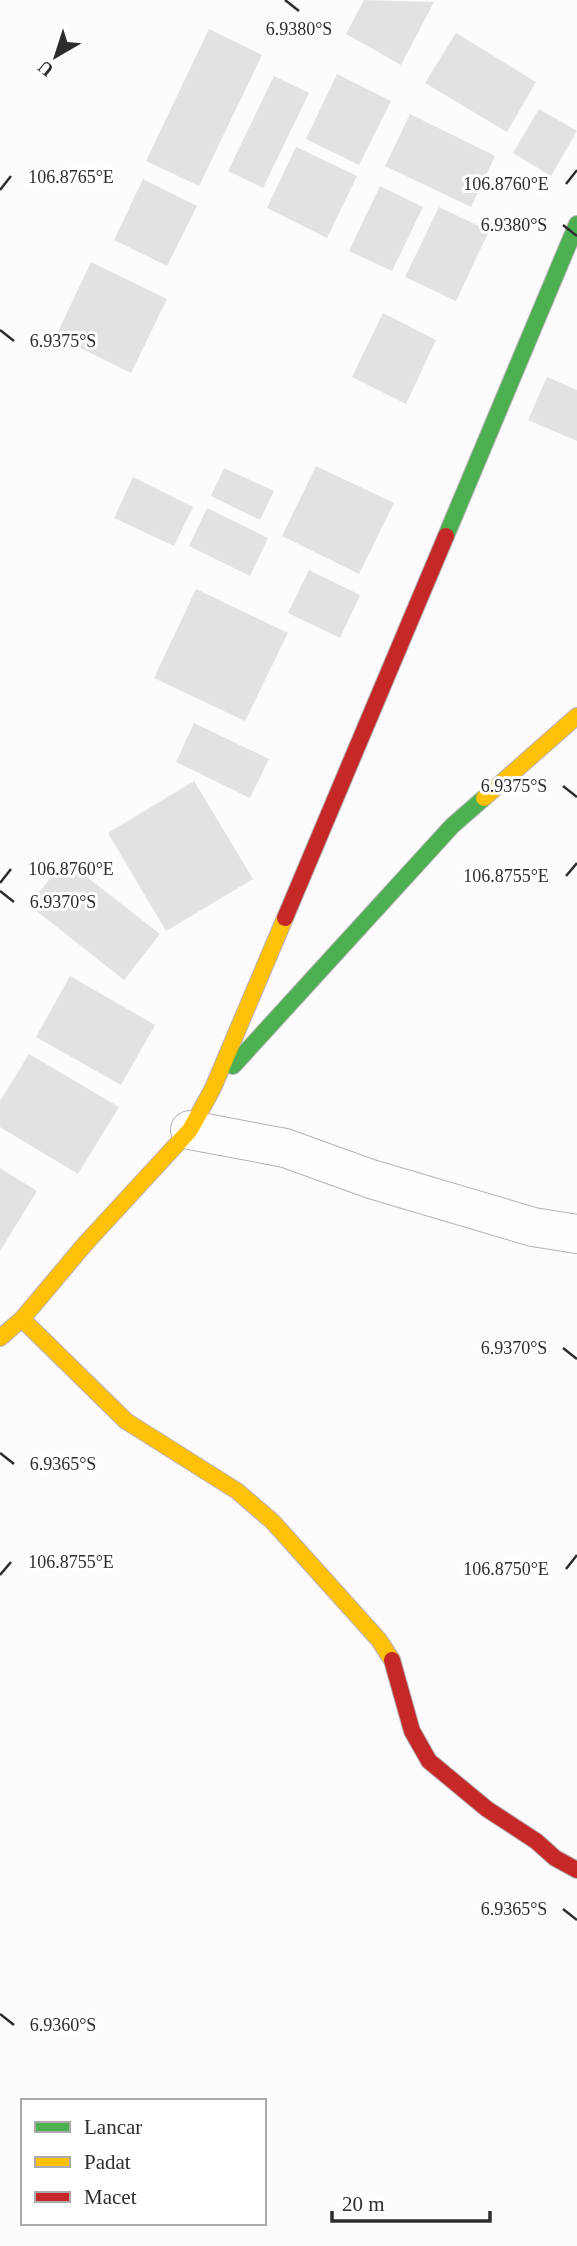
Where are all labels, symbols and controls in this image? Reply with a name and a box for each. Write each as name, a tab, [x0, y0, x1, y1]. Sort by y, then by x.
text: 6.9380°S	[266, 19, 332, 39]
north arrow	[21, 21, 91, 91]
text: U	[33, 56, 58, 81]
text: 106.8765°E	[28, 167, 114, 187]
text: 106.8760°E	[463, 174, 549, 194]
text: 6.9380°S	[481, 215, 547, 235]
text: 6.9375°S	[30, 331, 96, 351]
text: 6.9375°S	[481, 776, 547, 796]
text: 106.8760°E	[28, 859, 114, 879]
text: 106.8755°E	[463, 866, 549, 886]
text: 6.9370°S	[30, 892, 96, 912]
text: 6.9370°S	[481, 1338, 547, 1358]
text: 6.9365°S	[30, 1454, 96, 1474]
text: 106.8755°E	[28, 1552, 114, 1572]
text: 106.8750°E	[463, 1559, 549, 1579]
text: 6.9365°S	[481, 1899, 547, 1919]
text: 6.9360°S	[30, 2015, 96, 2035]
legend	[21, 2099, 266, 2225]
text: Lancar	[84, 2115, 142, 2139]
text: Padat	[84, 2150, 131, 2174]
scale bar	[332, 2180, 490, 2224]
text: Macet	[84, 2185, 137, 2209]
text: 20 m	[342, 2192, 385, 2216]

